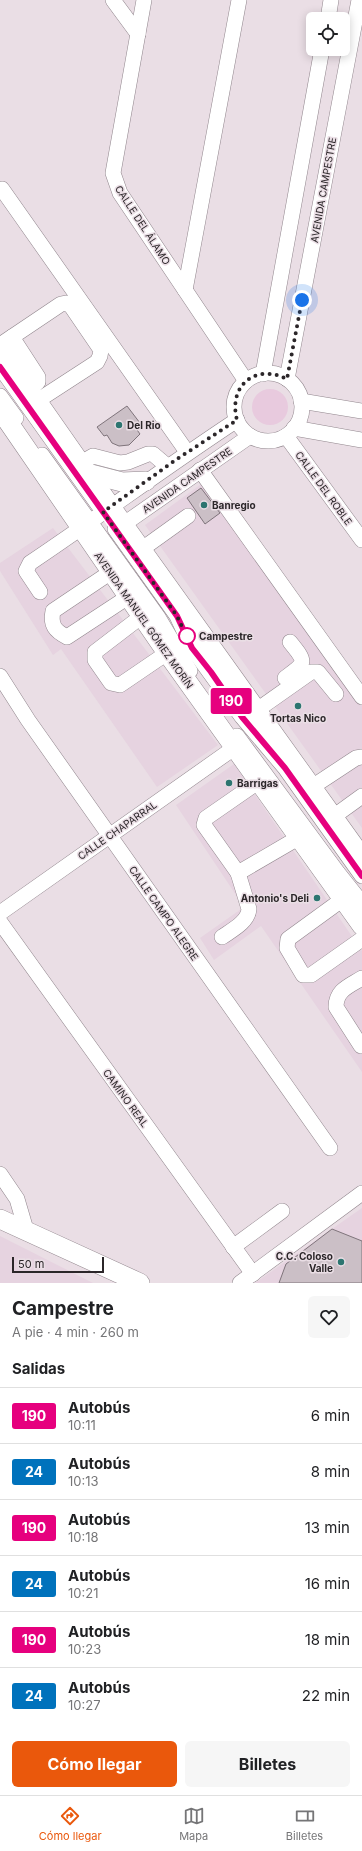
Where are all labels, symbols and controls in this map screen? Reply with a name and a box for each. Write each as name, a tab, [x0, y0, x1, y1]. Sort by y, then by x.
map controls	[306, 12, 350, 56]
button: locate	[306, 12, 350, 56]
street label: AVENIDA CAMPESTRE	[308, 136, 338, 244]
street label: CALLE DEL ÁLAMO	[113, 183, 174, 267]
your location	[292, 290, 312, 310]
place label: Del Rio	[127, 419, 161, 431]
marker: Del Rio	[114, 420, 124, 430]
street label: AVENIDA CAMPESTRE	[140, 444, 234, 516]
street label: CALLE DEL ROBLE	[293, 449, 355, 527]
place label: Banregio	[212, 499, 256, 512]
marker: Banregio	[199, 500, 209, 510]
street label: AVENIDA MANUEL GÓMEZ MORÍN	[92, 549, 197, 691]
marker: Campestre	[178, 627, 196, 645]
place label: Campestre	[199, 630, 253, 642]
line badge: 190	[208, 688, 254, 714]
text: 190	[219, 692, 243, 709]
marker: Tortas Nico	[293, 701, 303, 711]
place label: Tortas Nico	[270, 712, 326, 724]
place label: Barrigas	[237, 777, 279, 790]
marker: Barrigas	[224, 778, 234, 788]
street label: CALLE CHAPARRAL	[75, 798, 159, 862]
street label: CALLE CAMPO ALEGRE	[127, 863, 201, 963]
place label: Antonio's Deli	[241, 892, 309, 904]
marker: Antonio's Deli	[312, 893, 322, 903]
street label: CAMINO REAL	[101, 1067, 151, 1130]
place label: C.C. Coloso Valle	[276, 1250, 333, 1274]
scale bar	[12, 1255, 104, 1274]
text: 50 m	[18, 1257, 44, 1271]
marker: C.C. Coloso Valle	[336, 1257, 346, 1267]
button: heart	[308, 1296, 350, 1338]
text: Campestre	[12, 1297, 114, 1320]
text: A pie · 4 min · 260 m	[12, 1324, 139, 1340]
text: Salidas	[12, 1359, 65, 1378]
text: Autobús	[68, 1398, 130, 1417]
text: 6 min	[311, 1406, 350, 1425]
text: 190	[22, 1407, 46, 1424]
text: 10:11	[68, 1417, 96, 1433]
text: Autobús	[68, 1454, 130, 1473]
text: 8 min	[311, 1462, 350, 1481]
text: 24	[25, 1463, 43, 1480]
text: 10:13	[68, 1473, 99, 1489]
text: Autobús	[68, 1510, 130, 1529]
text: 13 min	[305, 1518, 350, 1537]
text: 190	[22, 1519, 46, 1536]
text: 10:18	[68, 1529, 99, 1545]
text: Autobús	[68, 1566, 130, 1585]
text: 16 min	[305, 1574, 350, 1593]
text: 24	[25, 1575, 43, 1592]
text: 10:21	[68, 1585, 98, 1601]
text: Autobús	[68, 1622, 130, 1641]
text: 18 min	[305, 1630, 350, 1649]
text: 190	[22, 1631, 46, 1648]
text: 10:23	[68, 1641, 101, 1657]
text: Autobús	[68, 1678, 130, 1697]
text: 22 min	[302, 1686, 350, 1705]
text: 24	[25, 1687, 43, 1704]
text: 10:27	[68, 1697, 101, 1713]
button: Cómo llegar	[12, 1741, 177, 1787]
button: Billetes	[185, 1741, 350, 1787]
tab: Cómo llegar	[39, 1805, 102, 1843]
tab: Mapa	[179, 1805, 208, 1843]
tab: Billetes	[286, 1805, 323, 1843]

